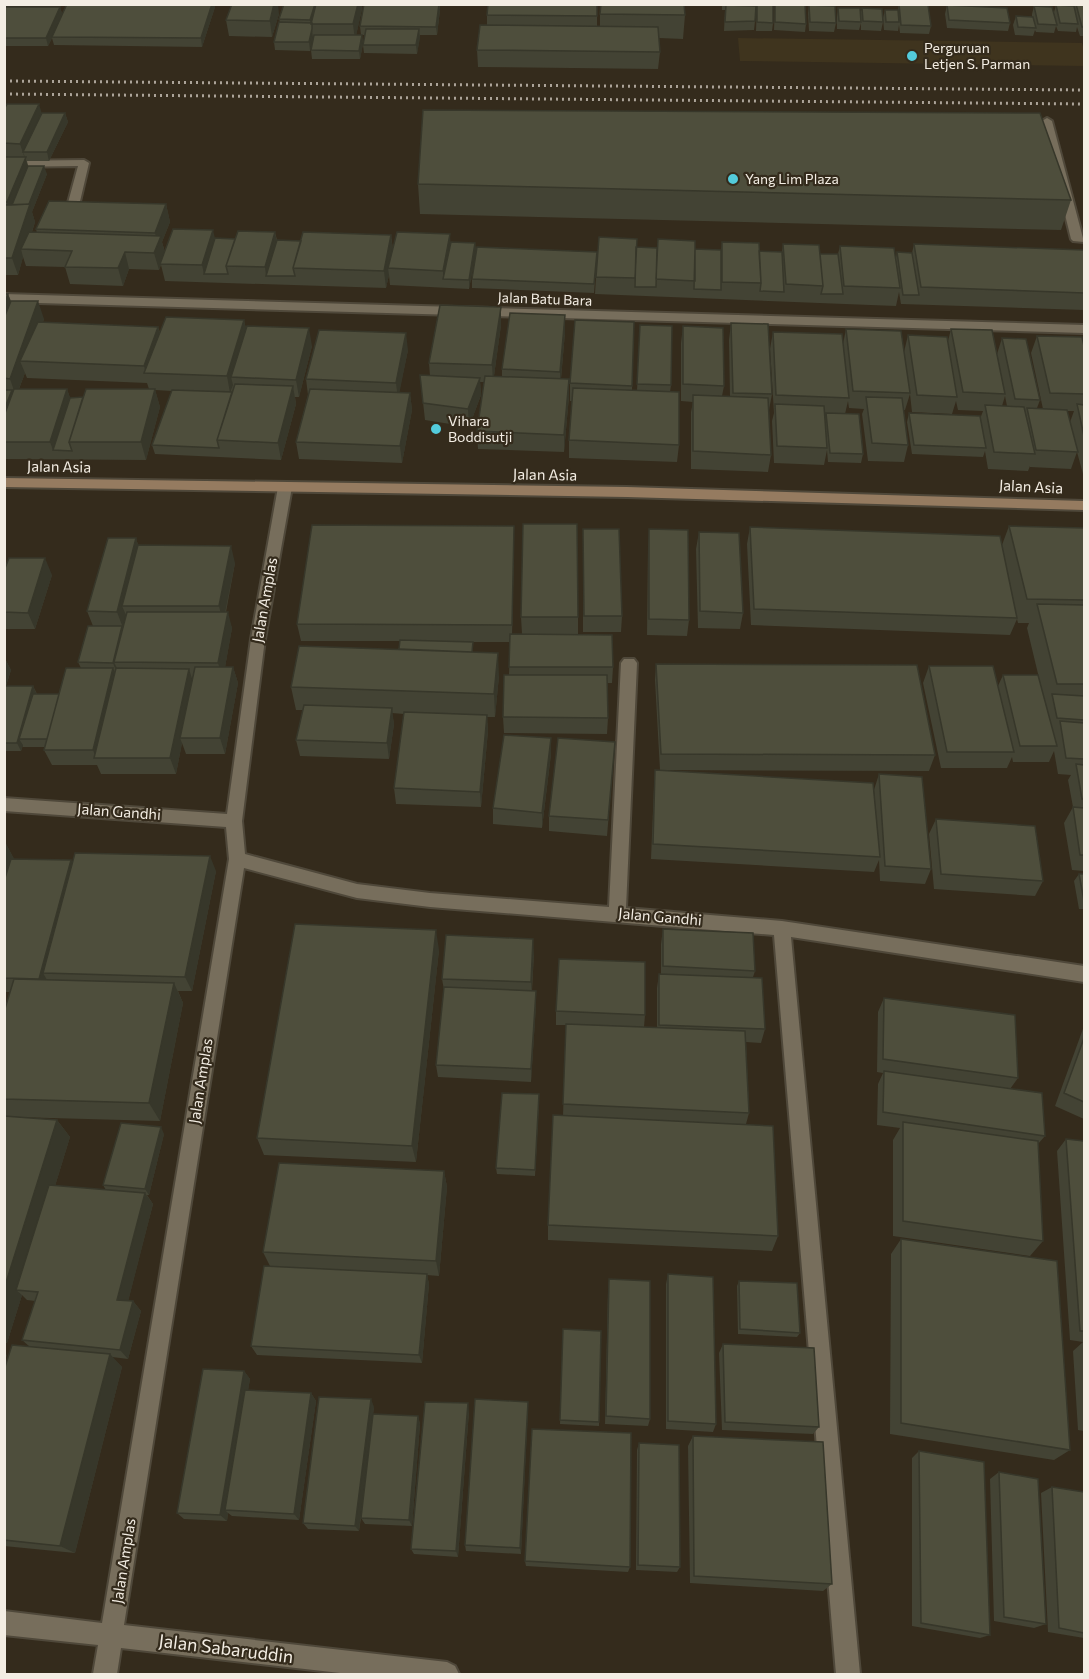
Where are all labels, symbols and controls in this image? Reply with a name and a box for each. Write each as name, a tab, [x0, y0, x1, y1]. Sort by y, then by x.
place label: Perguruan Letjen S. Parman	[924, 39, 1030, 72]
marker: Perguruan Letjen S. Parman	[905, 49, 919, 63]
place label: Yang Lim Plaza	[745, 170, 839, 187]
marker: Yang Lim Plaza	[726, 172, 740, 186]
street label: Jalan Batu Bara	[497, 288, 593, 309]
place label: Vihara Boddisutji	[448, 412, 512, 445]
marker: Vihara Boddisutji	[429, 422, 443, 436]
street label: Jalan Asia	[27, 456, 91, 476]
street label: Jalan Asia	[513, 464, 577, 484]
street label: Jalan Asia	[999, 475, 1064, 497]
street label: Jalan Amplas	[248, 556, 280, 644]
street label: Jalan Gandhi	[77, 799, 162, 823]
street label: Jalan Gandhi	[618, 903, 703, 929]
street label: Jalan Amplas	[184, 1037, 216, 1125]
street label: Jalan Amplas	[107, 1517, 139, 1605]
street label: Jalan Sabaruddin	[158, 1629, 295, 1667]

